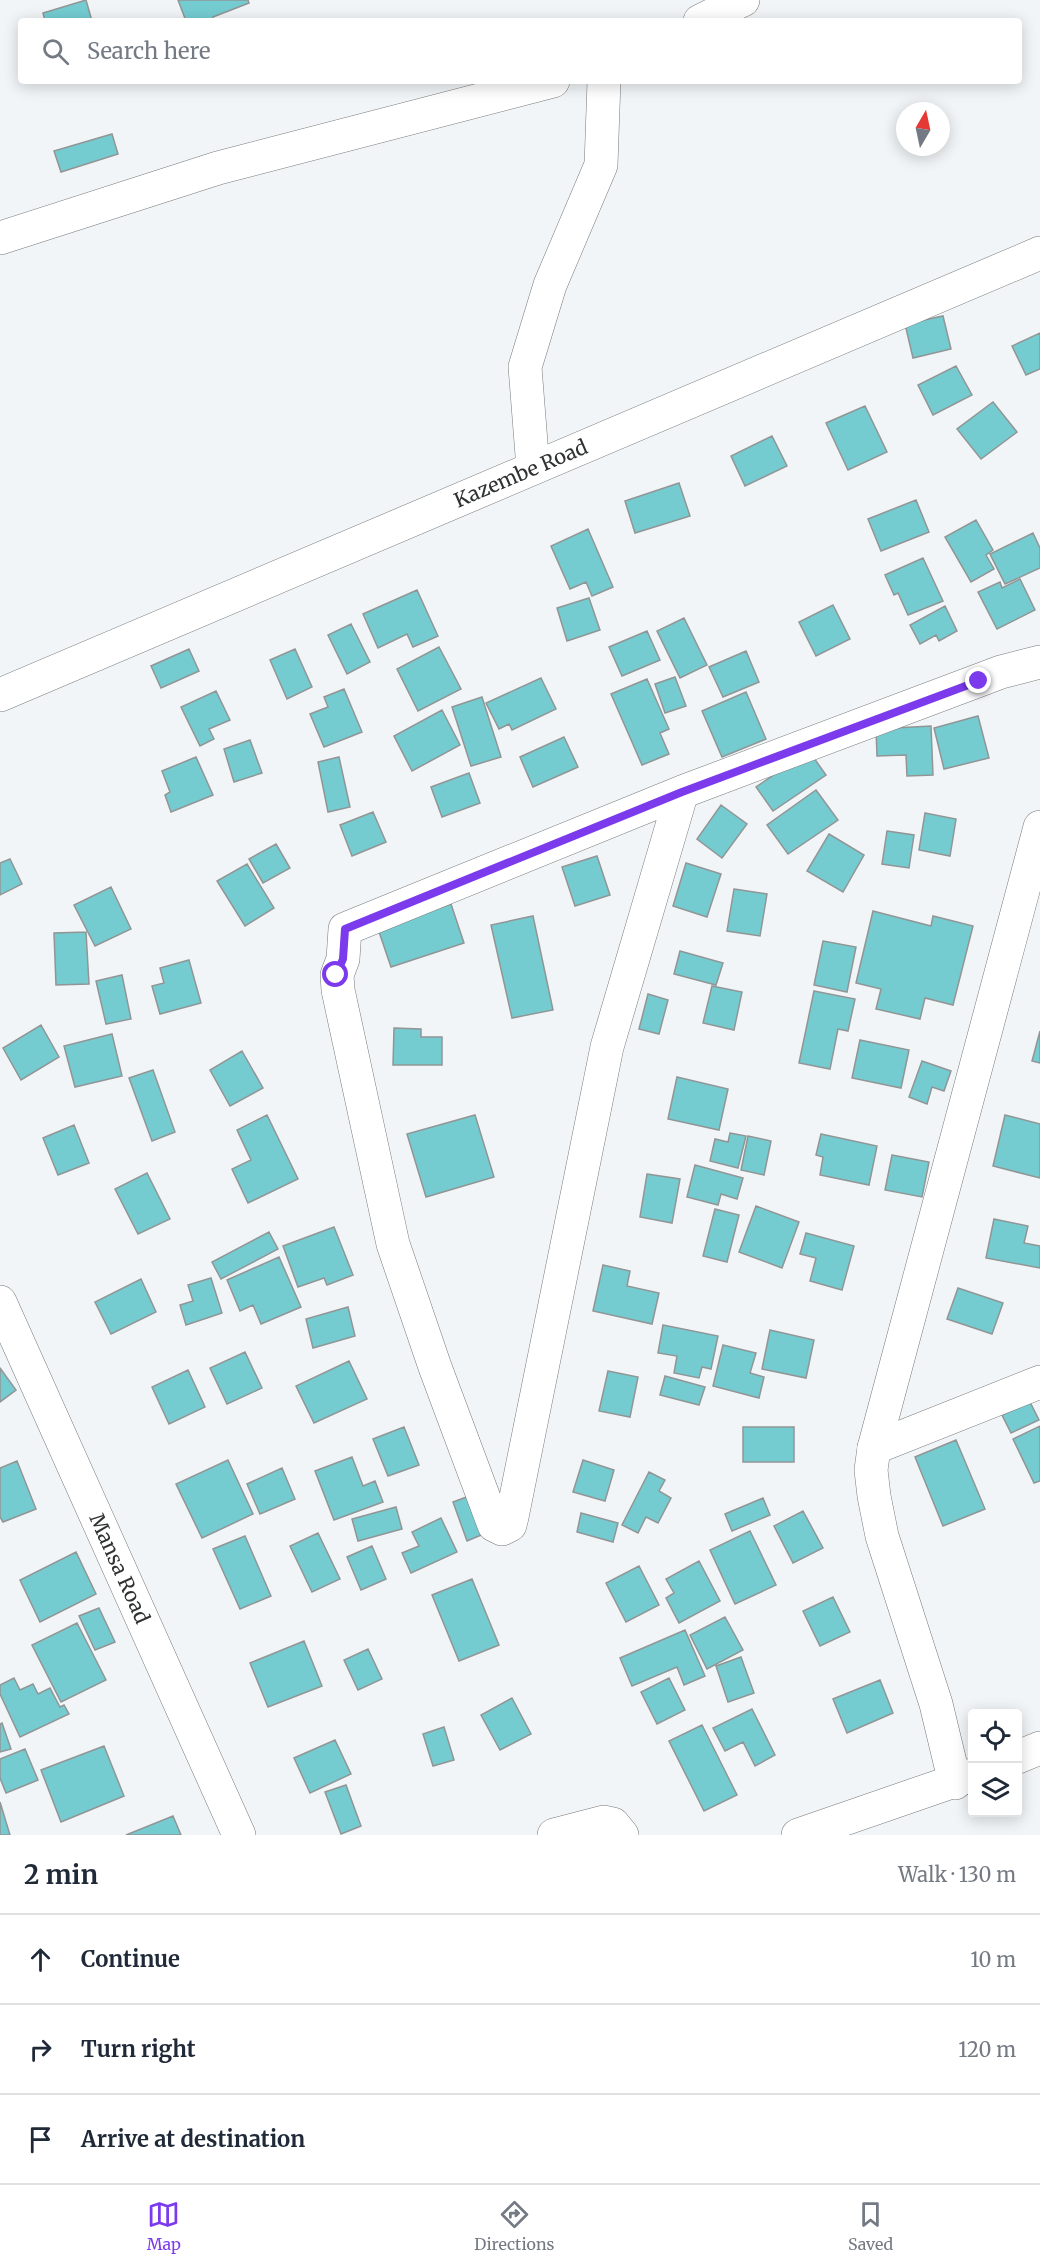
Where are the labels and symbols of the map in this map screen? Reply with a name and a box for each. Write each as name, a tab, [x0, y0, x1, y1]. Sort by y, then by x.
north arrow	[896, 102, 950, 156]
street label: Kazembe Road	[450, 434, 591, 512]
route end	[965, 667, 991, 693]
route start	[322, 961, 348, 987]
street label: Mansa Road	[84, 1509, 155, 1627]

